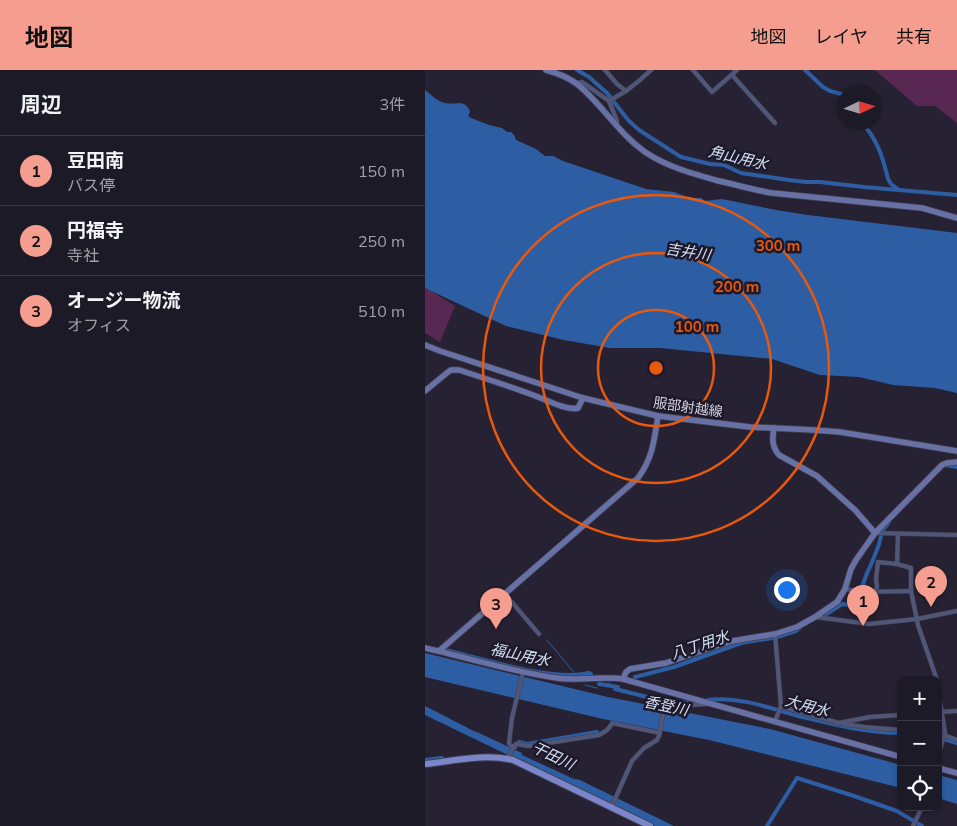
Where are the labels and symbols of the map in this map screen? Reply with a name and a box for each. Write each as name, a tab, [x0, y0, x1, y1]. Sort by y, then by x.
north arrow	[837, 85, 882, 130]
water label: 角山用水	[707, 142, 771, 174]
text: 300 m	[756, 236, 800, 255]
water label: 吉井川	[664, 239, 714, 265]
text: 200 m	[715, 277, 759, 296]
text: 100 m	[675, 317, 719, 336]
centre of rings	[647, 359, 665, 377]
street label: 服部射越線	[652, 393, 724, 421]
pin: 2	[915, 566, 947, 607]
your location	[774, 577, 800, 603]
pin: 1	[847, 585, 879, 626]
pin: 3	[480, 588, 512, 629]
water label: 八丁用水	[668, 626, 733, 663]
water label: 福山用水	[489, 639, 553, 670]
water label: 大用水	[783, 691, 833, 721]
water label: 香登川	[642, 692, 692, 720]
water label: 干田川	[529, 737, 579, 775]

